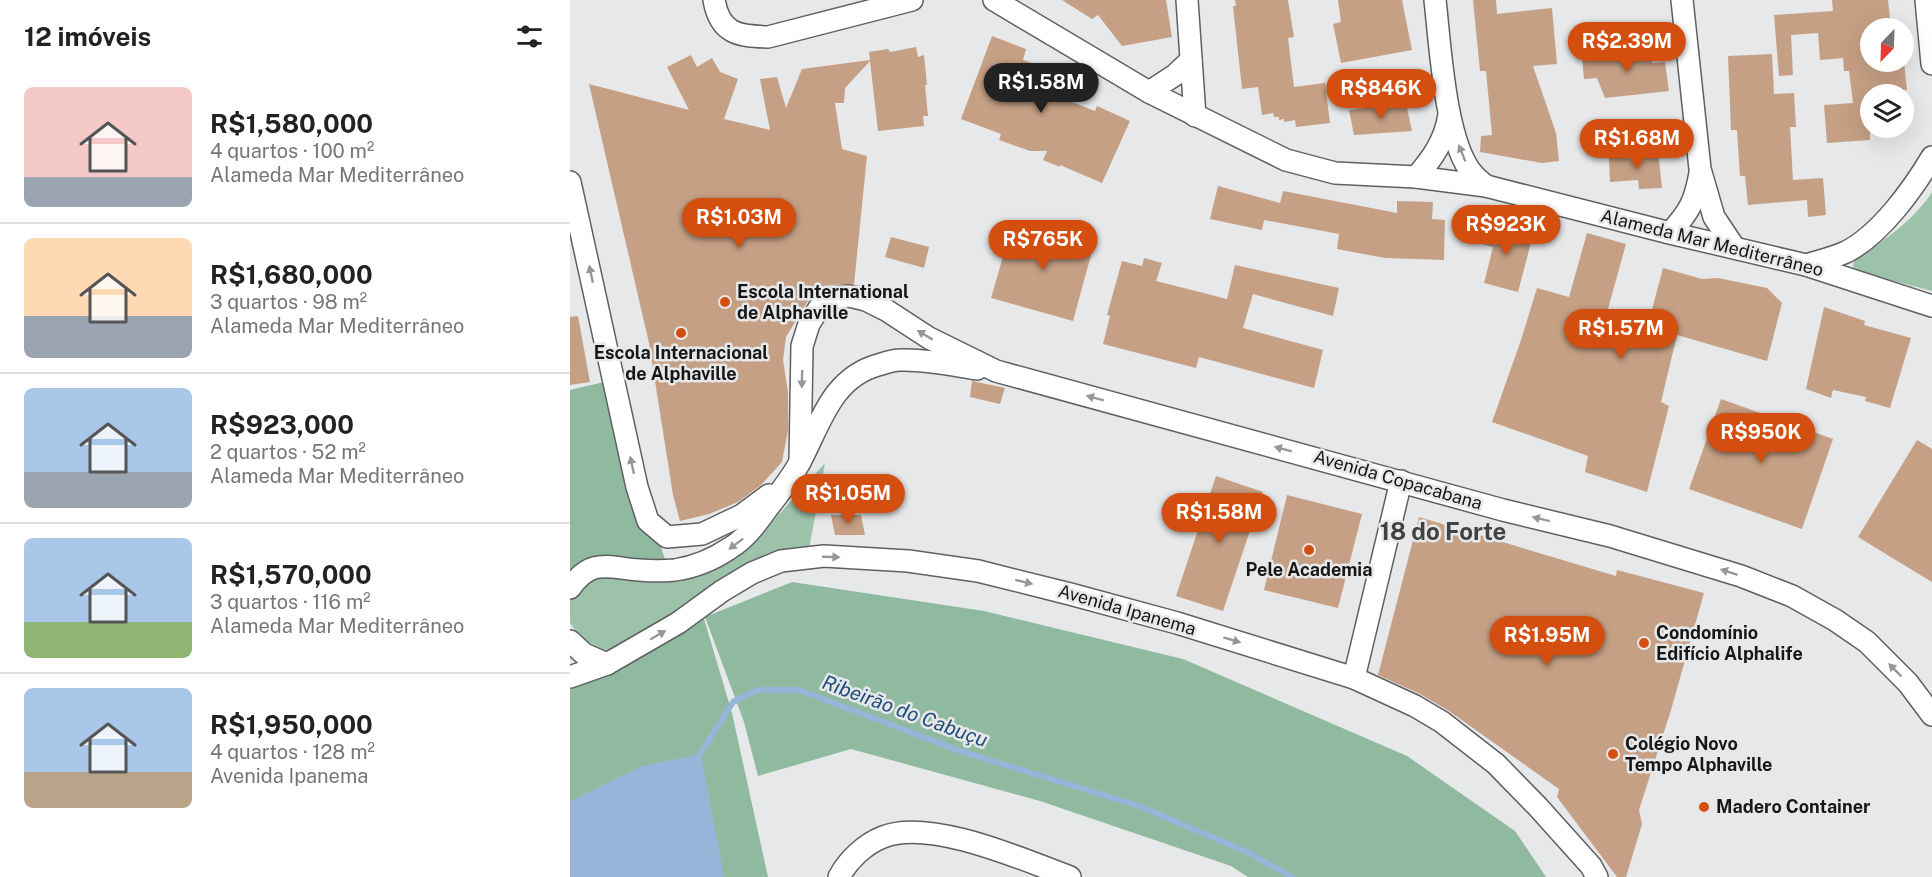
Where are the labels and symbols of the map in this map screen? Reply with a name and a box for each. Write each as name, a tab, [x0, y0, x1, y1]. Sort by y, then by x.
north arrow	[1860, 18, 1914, 72]
pin: R$2.39M	[1572, 22, 1682, 73]
pin: R$1.58M	[986, 63, 1096, 114]
pin: R$846K	[1332, 69, 1430, 120]
pin: R$1.68M	[1582, 119, 1692, 170]
one-way arrow	[1457, 144, 1466, 162]
pin: R$1.03M	[684, 198, 794, 249]
pin: R$923K	[1457, 205, 1555, 256]
street label: Alameda Mar Mediterrâneo	[1599, 205, 1826, 280]
pin: R$765K	[994, 220, 1092, 271]
one-way arrow	[586, 264, 595, 283]
place label: Escola International de Alphaville	[737, 281, 909, 323]
marker: Escola International de Alphaville	[718, 295, 732, 309]
pin: R$1.57M	[1566, 309, 1676, 360]
marker: Escola Internacional de Alphaville	[674, 326, 688, 340]
one-way arrow	[916, 330, 933, 340]
place label: Escola Internacional de Alphaville	[594, 342, 768, 384]
one-way arrow	[797, 370, 807, 389]
one-way arrow	[1086, 392, 1104, 402]
pin: R$950K	[1712, 413, 1810, 464]
one-way arrow	[1274, 443, 1293, 453]
street label: Avenida Copacabana	[1311, 445, 1485, 514]
one-way arrow	[627, 455, 636, 474]
pin: R$1.05M	[793, 474, 903, 525]
pin: R$1.58M	[1164, 493, 1274, 544]
one-way arrow	[1532, 514, 1550, 524]
district label: 18 do Forte	[1380, 517, 1506, 545]
one-way arrow	[728, 537, 744, 550]
marker: Pele Academia	[1302, 543, 1316, 557]
one-way arrow	[822, 552, 841, 562]
place label: Pele Academia	[1246, 559, 1372, 580]
one-way arrow	[1720, 567, 1738, 576]
one-way arrow	[1015, 578, 1033, 588]
street label: Avenida Ipanema	[1056, 580, 1198, 639]
pin: R$1.95M	[1492, 616, 1602, 667]
place label: Condomínio Edifício Alphalife	[1656, 622, 1803, 664]
one-way arrow	[650, 630, 667, 640]
one-way arrow	[1223, 636, 1241, 645]
marker: Condomínio Edifício Alphalife	[1637, 636, 1651, 650]
one-way arrow	[1888, 663, 1902, 677]
water label: Ribeirão do Cabuçu	[819, 670, 991, 752]
place label: Colégio Novo Tempo Alphaville	[1625, 733, 1772, 775]
marker: Colégio Novo Tempo Alphaville	[1606, 747, 1620, 761]
place label: Madero Container	[1716, 796, 1871, 817]
marker: Madero Container	[1697, 800, 1711, 814]

